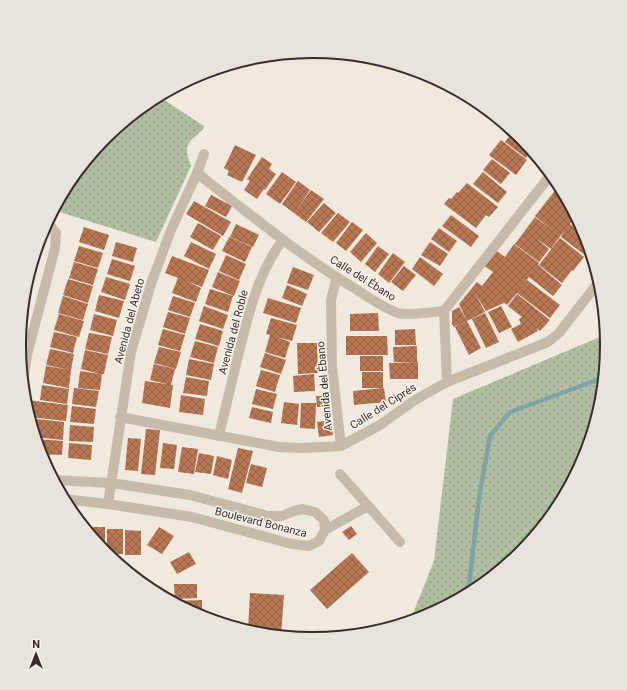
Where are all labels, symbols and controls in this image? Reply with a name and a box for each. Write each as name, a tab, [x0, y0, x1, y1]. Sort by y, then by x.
street label: Calle del Ébano	[327, 253, 398, 304]
street label: Avenida del Abeto	[112, 277, 147, 365]
street label: Avenida del Roble	[216, 288, 251, 376]
street label: Avenida del Ébano	[314, 341, 335, 431]
street label: Calle del Ciprés	[348, 381, 419, 432]
street label: Boulevard Bonanza	[214, 505, 308, 540]
north arrow	[16, 634, 56, 674]
text: N	[32, 638, 40, 651]

